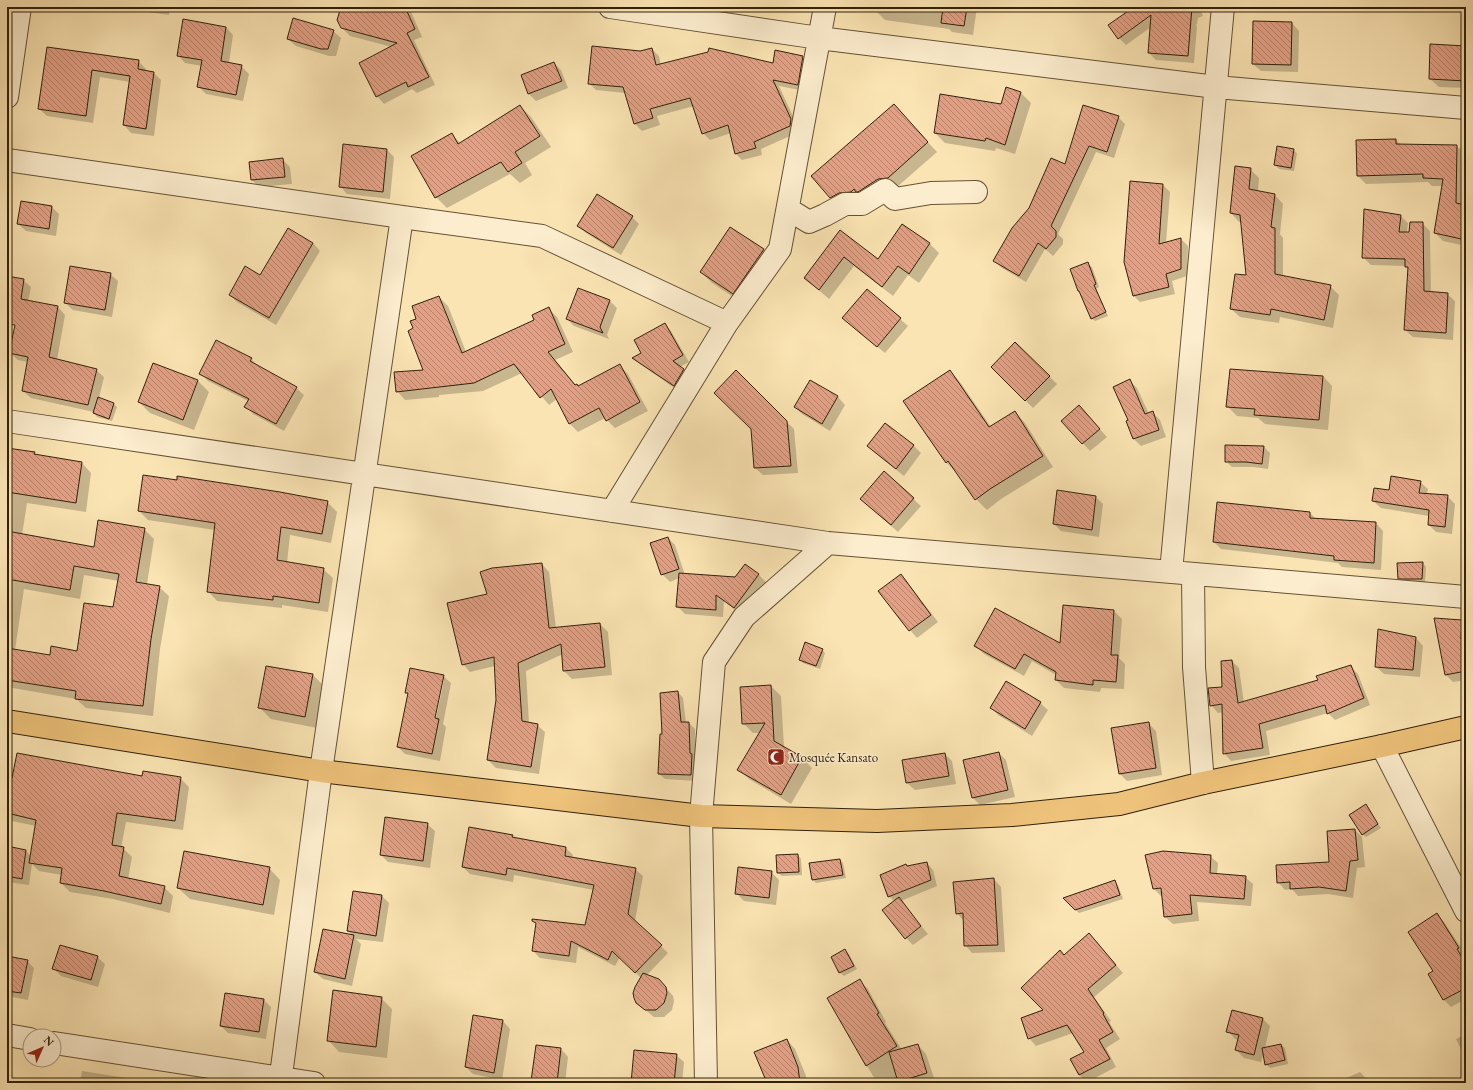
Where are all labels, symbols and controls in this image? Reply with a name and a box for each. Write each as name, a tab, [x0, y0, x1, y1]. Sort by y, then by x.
mosque icon: Mosquée Kansato	[766, 747, 786, 767]
place label: Mosquée Kansato	[789, 749, 878, 766]
north arrow	[22, 1028, 62, 1068]
text: N	[41, 1033, 57, 1049]

